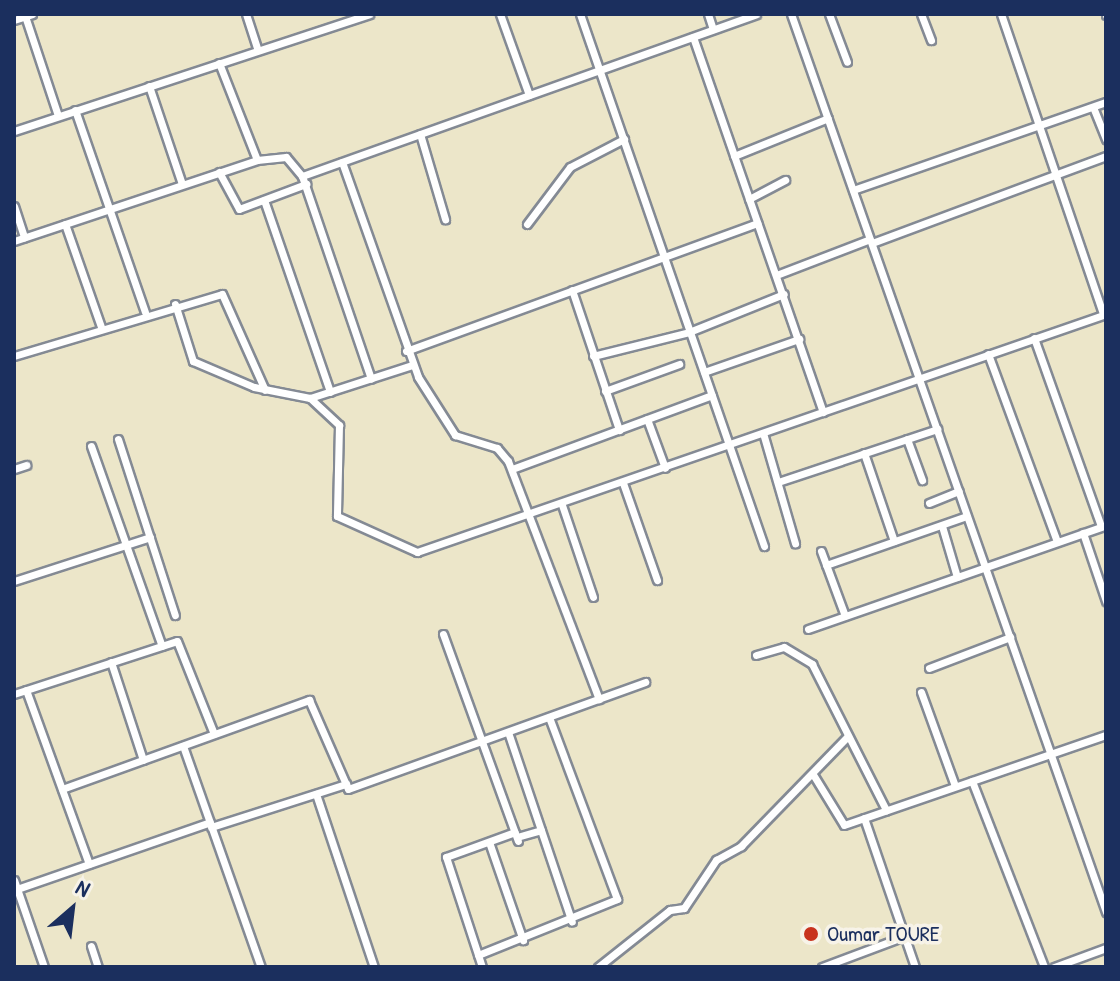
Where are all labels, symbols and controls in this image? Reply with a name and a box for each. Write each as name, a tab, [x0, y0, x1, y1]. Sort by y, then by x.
north arrow	[32, 869, 112, 949]
text: N	[71, 872, 95, 904]
place label: Oumar TOURE	[827, 921, 939, 947]
marker: Oumar TOURE	[802, 925, 820, 943]

